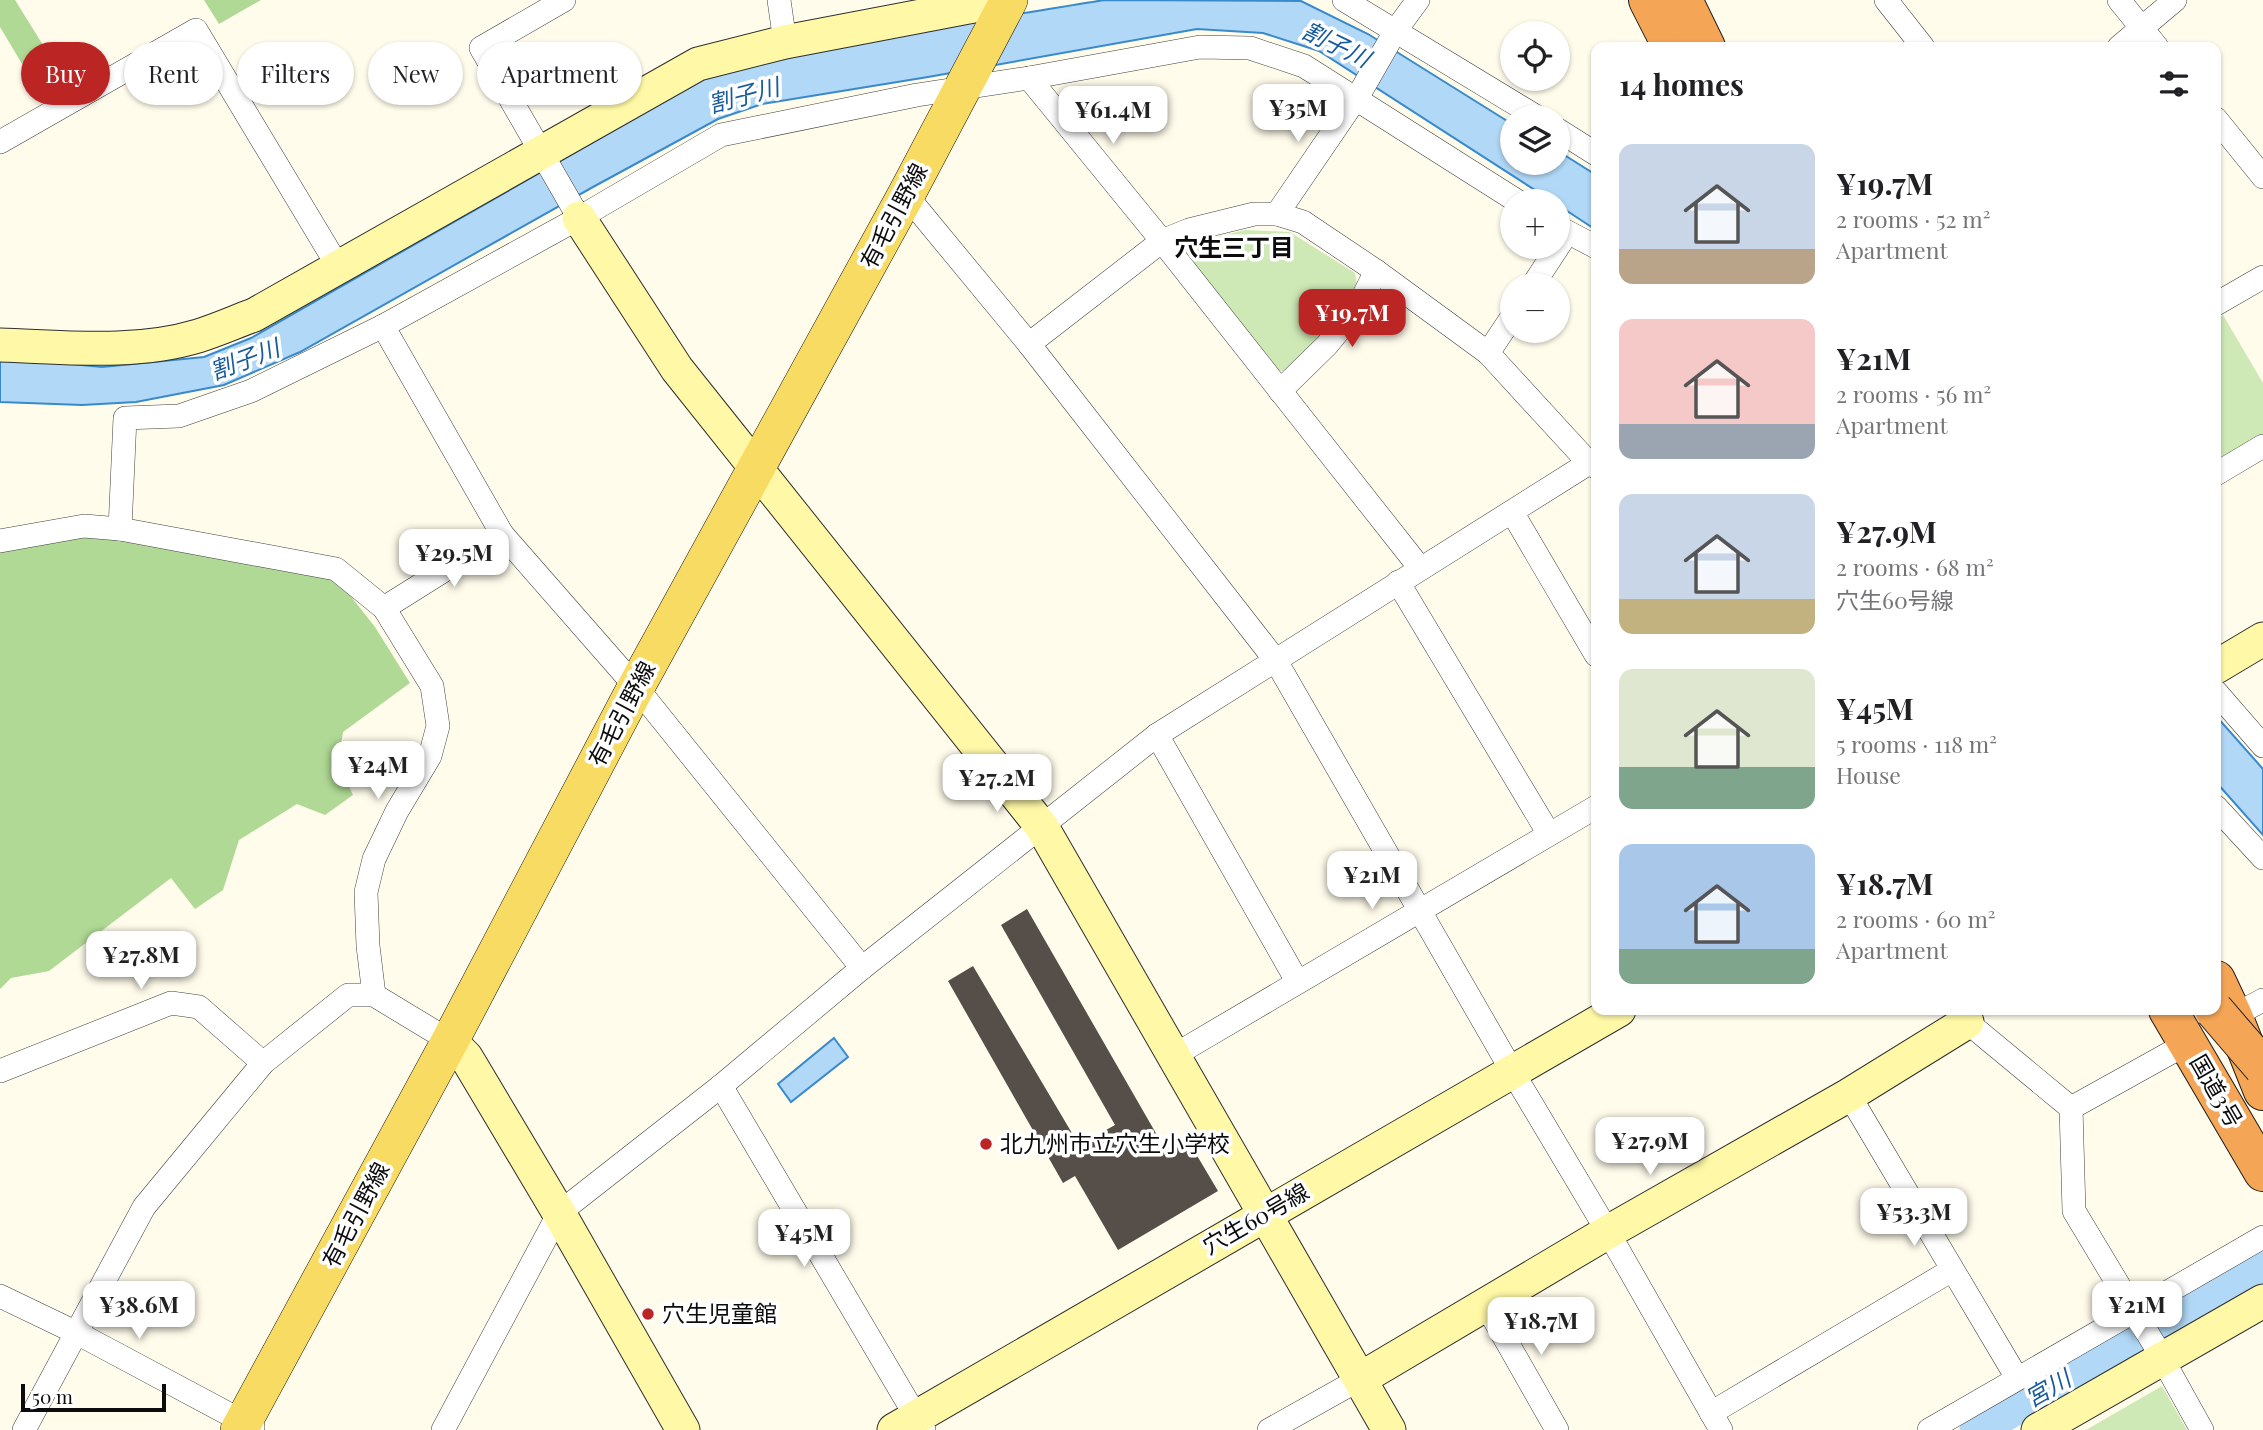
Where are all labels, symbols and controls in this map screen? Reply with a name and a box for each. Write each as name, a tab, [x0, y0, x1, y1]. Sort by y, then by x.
water label: 割子川	[1298, 13, 1379, 75]
map controls	[1500, 21, 1570, 343]
button: locate	[1500, 21, 1570, 91]
chip: Buy	[21, 42, 110, 105]
chip: Rent	[124, 42, 223, 105]
chip: Filters	[237, 42, 354, 105]
chip: New	[368, 42, 463, 105]
chip: Apartment	[477, 42, 642, 105]
text: 14 homes	[1619, 64, 1744, 104]
icon: filters	[2155, 65, 2193, 103]
water label: 割子川	[705, 69, 785, 119]
pin: ¥35M	[1257, 85, 1339, 144]
pin: ¥61.4M	[1056, 86, 1170, 146]
text: ¥35M	[1269, 91, 1327, 122]
text: ¥61.4M	[1075, 93, 1151, 124]
button: layers	[1500, 105, 1570, 175]
street label: 有毛引野線	[852, 157, 933, 273]
text: ¥19.7M	[1836, 163, 1933, 203]
icon: home	[1675, 172, 1759, 256]
button: +	[1500, 189, 1570, 259]
text: 2 rooms · 52 m²	[1836, 203, 1990, 234]
district label: 穴生三丁目	[1174, 230, 1294, 262]
text: Apartment	[1836, 234, 1948, 265]
button: −	[1500, 273, 1570, 343]
pin: ¥19.7M	[1295, 290, 1409, 349]
text: ¥19.7M	[1315, 296, 1389, 327]
water label: 割子川	[205, 329, 286, 386]
text: ¥21M	[1836, 338, 1911, 378]
icon: home	[1675, 347, 1759, 431]
text: 2 rooms · 56 m²	[1836, 378, 1991, 409]
text: Apartment	[1836, 409, 1948, 440]
text: ¥27.9M	[1836, 511, 1937, 551]
icon: home	[1675, 522, 1759, 606]
pin: ¥29.5M	[397, 530, 511, 589]
text: ¥29.5M	[415, 536, 493, 567]
text: 2 rooms · 68 m²	[1836, 551, 1994, 582]
text: 穴生60号線	[1836, 584, 1954, 615]
street label: 有毛引野線	[580, 655, 661, 771]
text: ¥45M	[1836, 688, 1914, 728]
icon: home	[1675, 697, 1759, 781]
text: 5 rooms · 118 m²	[1836, 728, 1997, 759]
pin: ¥24M	[337, 742, 419, 801]
text: ¥24M	[347, 748, 409, 779]
pin: ¥27.2M	[940, 754, 1054, 814]
text: House	[1836, 759, 1901, 790]
text: ¥27.2M	[959, 761, 1035, 792]
pin: ¥21M	[1331, 852, 1413, 911]
text: ¥21M	[1343, 858, 1401, 889]
text: ¥18.7M	[1836, 863, 1934, 903]
icon: home	[1675, 872, 1759, 956]
text: 2 rooms · 60 m²	[1836, 903, 1996, 934]
pin: ¥27.8M	[84, 932, 198, 991]
text: Apartment	[1836, 934, 1948, 965]
text: ¥27.8M	[102, 938, 180, 969]
street label: 国道3号	[2184, 1048, 2251, 1132]
pin: ¥27.9M	[1593, 1118, 1707, 1177]
text: ¥27.9M	[1611, 1124, 1689, 1155]
place label: 北九州市立穴生小学校	[1000, 1127, 1230, 1158]
marker: 北九州市立穴生小学校	[978, 1136, 994, 1152]
street label: 有毛引野線	[314, 1156, 395, 1272]
street label: 穴生60号線	[1197, 1175, 1314, 1261]
pin: ¥53.3M	[1857, 1188, 1971, 1248]
text: ¥53.3M	[1876, 1195, 1952, 1226]
pin: ¥45M	[763, 1210, 845, 1269]
text: ¥45M	[774, 1216, 834, 1247]
pin: ¥38.6M	[82, 1282, 196, 1341]
pin: ¥21M	[2096, 1282, 2178, 1341]
text: ¥38.6M	[99, 1288, 179, 1319]
text: ¥21M	[2108, 1288, 2166, 1319]
place label: 穴生児童館	[662, 1297, 777, 1328]
pin: ¥18.7M	[1484, 1298, 1598, 1357]
text: ¥18.7M	[1504, 1304, 1578, 1335]
marker: 穴生児童館	[640, 1306, 656, 1322]
water label: 宮川	[2018, 1360, 2078, 1413]
scale bar	[21, 1381, 166, 1413]
text: 50 m	[32, 1383, 73, 1409]

